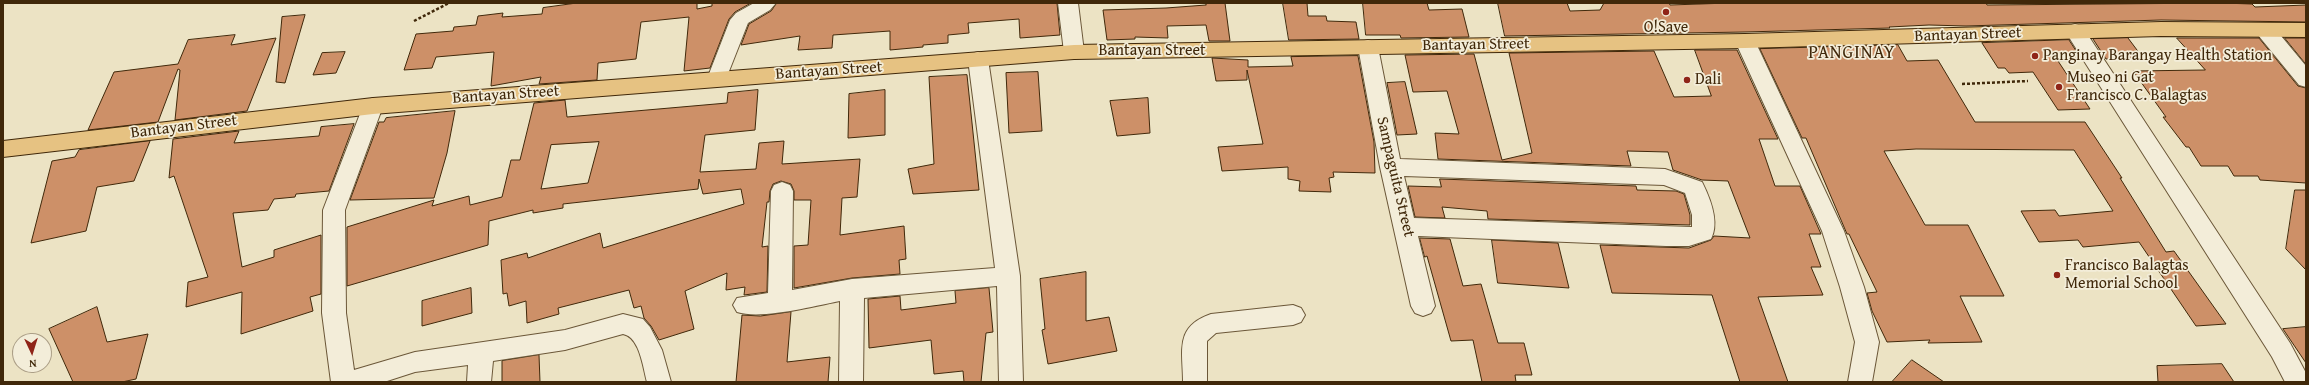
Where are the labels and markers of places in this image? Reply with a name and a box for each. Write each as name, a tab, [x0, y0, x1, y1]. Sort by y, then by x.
marker: O!Save	[1661, 7, 1671, 17]
place label: O!Save	[1644, 18, 1688, 38]
place label: Panginay Barangay Health Station	[2043, 46, 2272, 66]
marker: Panginay Barangay Health Station	[2030, 51, 2040, 61]
place label: Museo ni Gat Francisco C. Balagtas	[2067, 68, 2207, 106]
place label: Dali	[1695, 70, 1721, 90]
marker: Dali	[1682, 75, 1692, 85]
marker: Museo ni Gat Francisco C. Balagtas	[2054, 82, 2064, 92]
place label: Francisco Balagtas Memorial School	[2065, 256, 2189, 294]
marker: Francisco Balagtas Memorial School	[2052, 270, 2062, 280]

